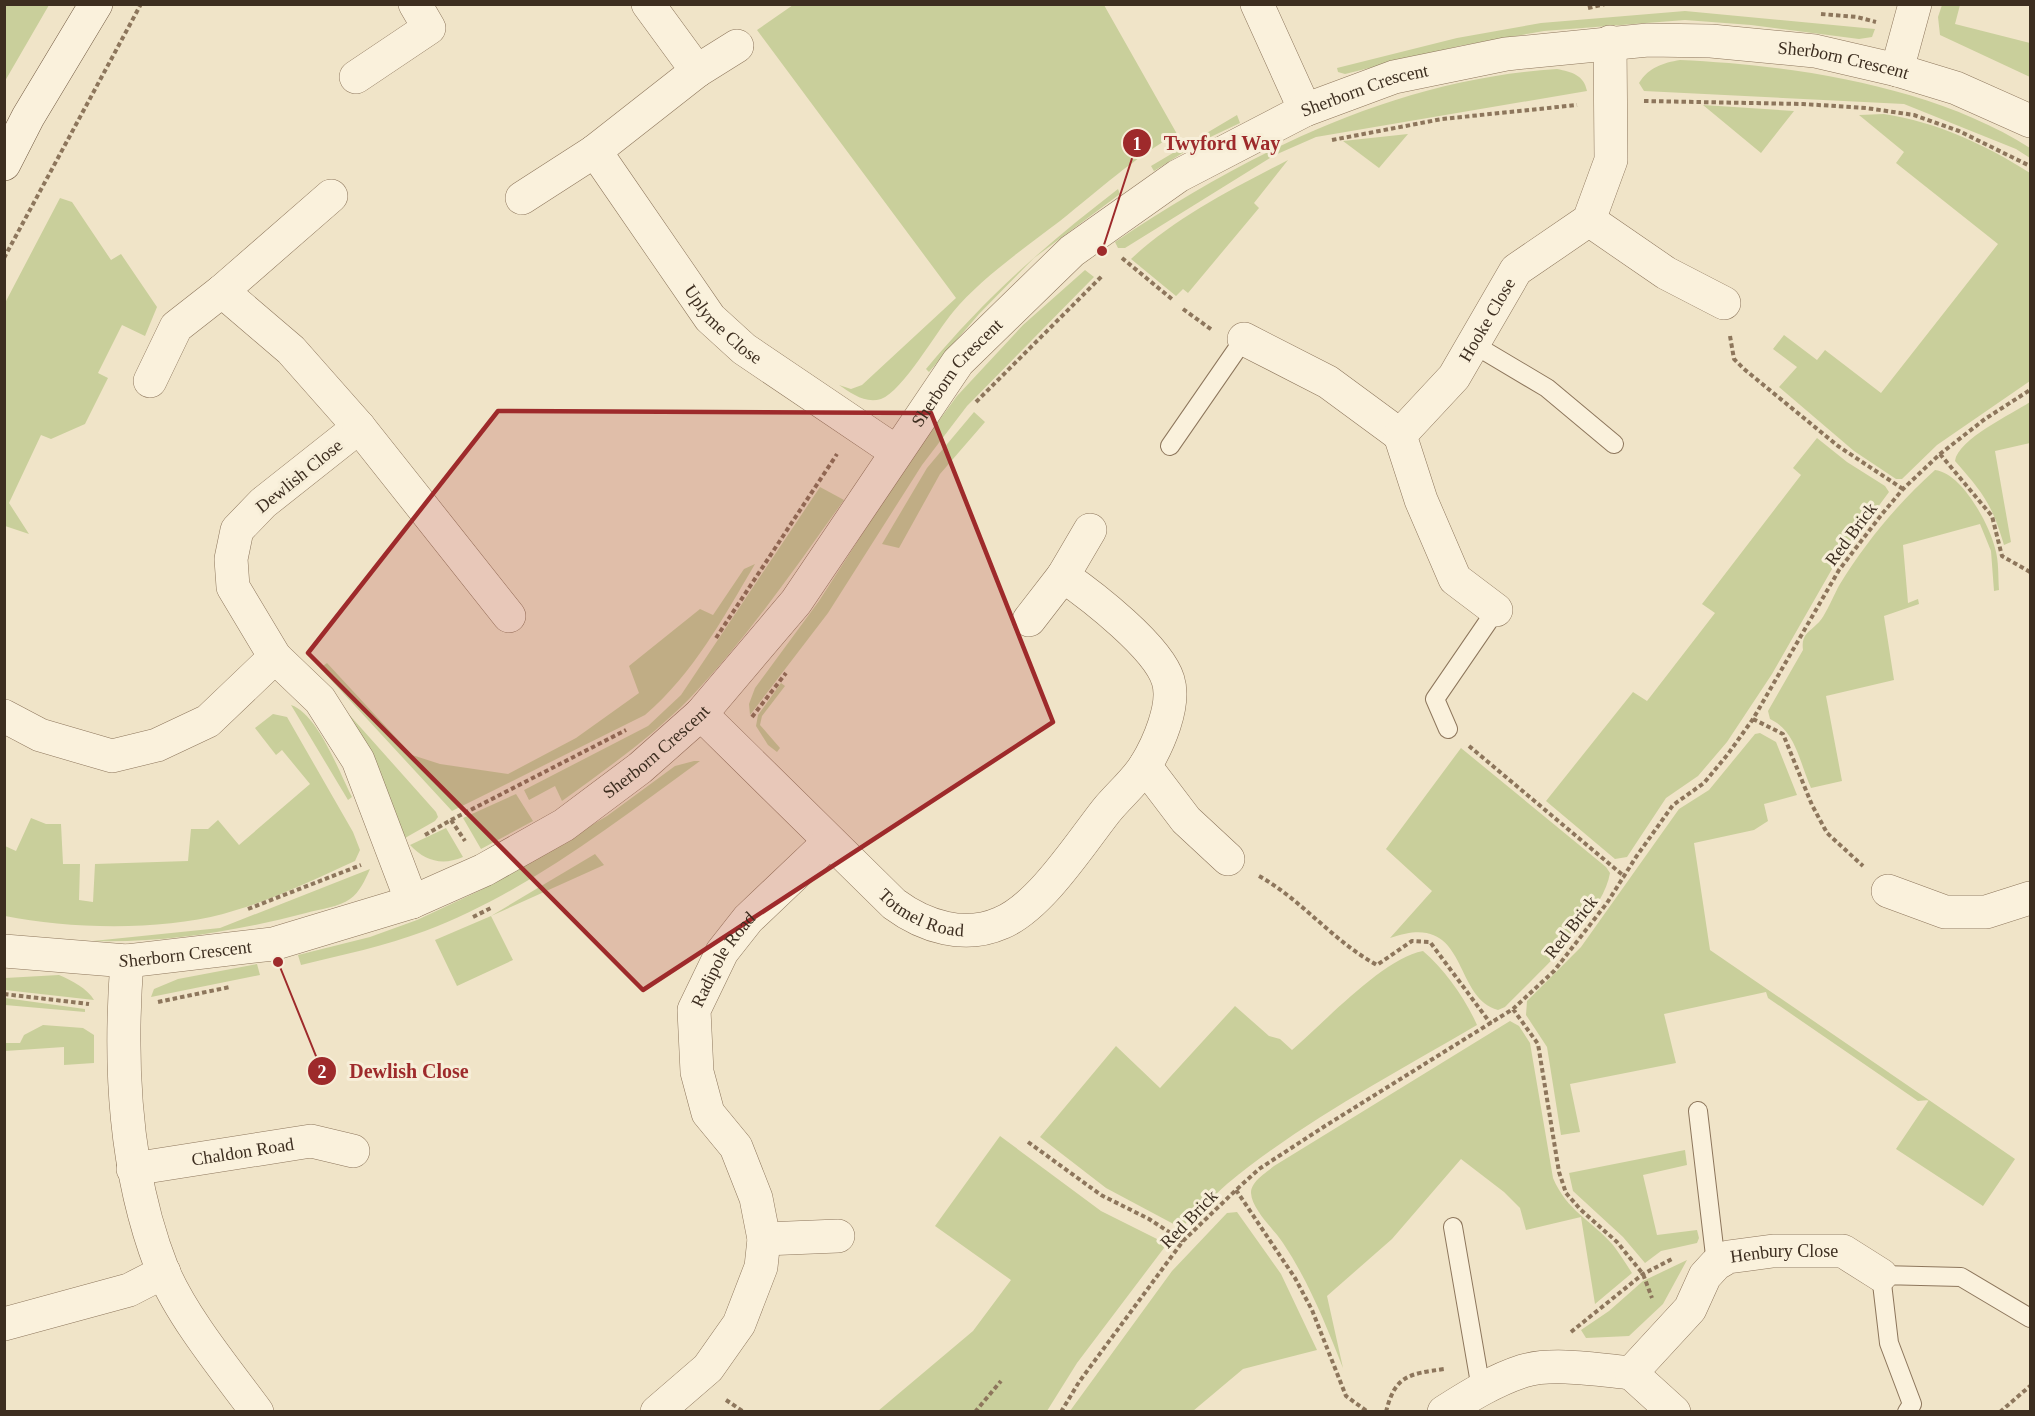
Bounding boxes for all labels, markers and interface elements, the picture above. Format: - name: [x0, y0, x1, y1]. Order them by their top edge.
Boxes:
- street label: Sherborn Crescent: [1777, 37, 1911, 83]
- street label: Sherborn Crescent: [1298, 60, 1430, 121]
- callout: Twyford Way: [1122, 124, 1293, 162]
- text: Twyford Way: [1164, 132, 1280, 155]
- text: 1: [1133, 134, 1142, 154]
- street label: Hooke Close: [1455, 274, 1519, 365]
- street label: Uplyme Close: [680, 281, 766, 368]
- street label: Sherborn Crescent: [907, 315, 1006, 430]
- street label: Dewlish Close: [252, 435, 346, 517]
- street label: Red Brick: [1821, 499, 1881, 569]
- street label: Sherborn Crescent: [599, 701, 714, 802]
- street label: Totmel Road: [875, 885, 965, 940]
- street label: Red Brick: [1540, 892, 1602, 962]
- street label: Radipole Road: [687, 908, 759, 1010]
- street label: Sherborn Crescent: [118, 937, 253, 971]
- callout: Dewlish Close: [307, 1052, 481, 1090]
- text: Dewlish Close: [349, 1060, 469, 1082]
- text: 2: [318, 1062, 327, 1082]
- street label: Chaldon Road: [190, 1134, 295, 1170]
- street label: Red Brick: [1156, 1186, 1222, 1252]
- street label: Henbury Close: [1729, 1241, 1838, 1267]

